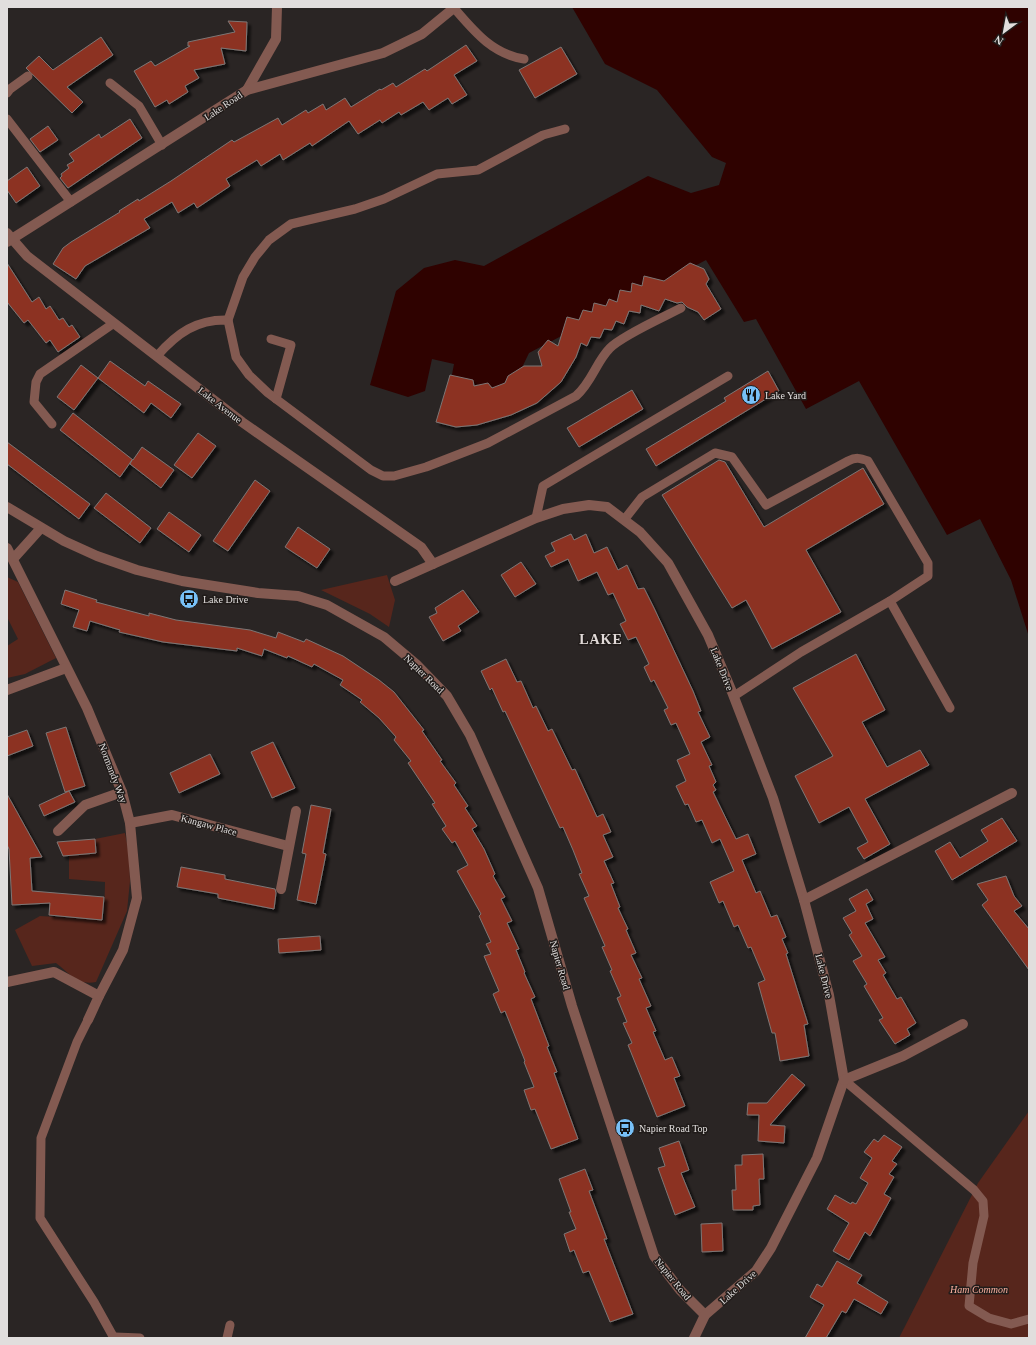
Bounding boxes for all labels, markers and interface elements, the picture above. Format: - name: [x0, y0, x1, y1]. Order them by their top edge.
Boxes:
- north arrow: [984, 12, 1024, 52]
- text: N: [992, 33, 1005, 48]
- street label: Lake Road: [202, 89, 244, 123]
- restaurant icon: Lake Yard: [740, 384, 762, 406]
- street label: Lake Avenue: [196, 385, 244, 426]
- place label: Lake Yard: [765, 390, 806, 401]
- bus stop icon: Lake Drive: [178, 588, 200, 610]
- place label: Lake Drive: [203, 594, 249, 605]
- district label: LAKE: [579, 632, 623, 647]
- street label: Lake Drive: [708, 646, 736, 693]
- street label: Napier Road: [402, 652, 446, 696]
- street label: Normandy Way: [97, 742, 129, 804]
- street label: Kangaw Place: [180, 812, 239, 838]
- street label: Napier Road: [548, 939, 572, 991]
- street label: Lake Drive: [813, 953, 835, 1000]
- bus stop icon: Napier Road Top: [614, 1117, 636, 1139]
- place label: Napier Road Top: [639, 1123, 708, 1134]
- street label: Napier Road: [653, 1256, 693, 1302]
- street label: Lake Drive: [718, 1267, 759, 1306]
- park label: Ham Common: [949, 1284, 1008, 1295]

